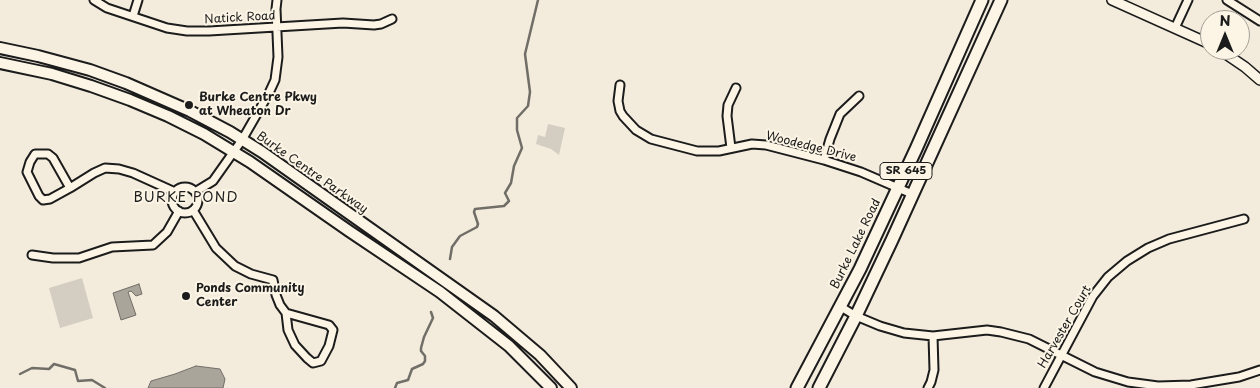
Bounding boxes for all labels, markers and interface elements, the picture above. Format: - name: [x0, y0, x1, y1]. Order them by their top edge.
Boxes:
- street label: Natick Road: [204, 9, 276, 27]
- north arrow: [1200, 10, 1250, 60]
- text: N: [1219, 10, 1231, 31]
- place label: Burke Centre Pkwy at Wheaton Dr: [199, 91, 317, 119]
- marker: Burke Centre Pkwy at Wheaton Dr: [183, 99, 195, 111]
- street label: Burke Centre Parkway: [254, 129, 370, 217]
- street label: Woodedge Drive: [764, 129, 858, 165]
- road number: SR 645: [880, 162, 932, 180]
- district label: BURKE POND: [132, 190, 240, 206]
- street label: Burke Lake Road: [828, 197, 884, 291]
- place label: Ponds Community Center: [196, 282, 304, 310]
- street label: Harvester Court: [1035, 283, 1095, 371]
- marker: Ponds Community Center: [180, 290, 192, 302]

